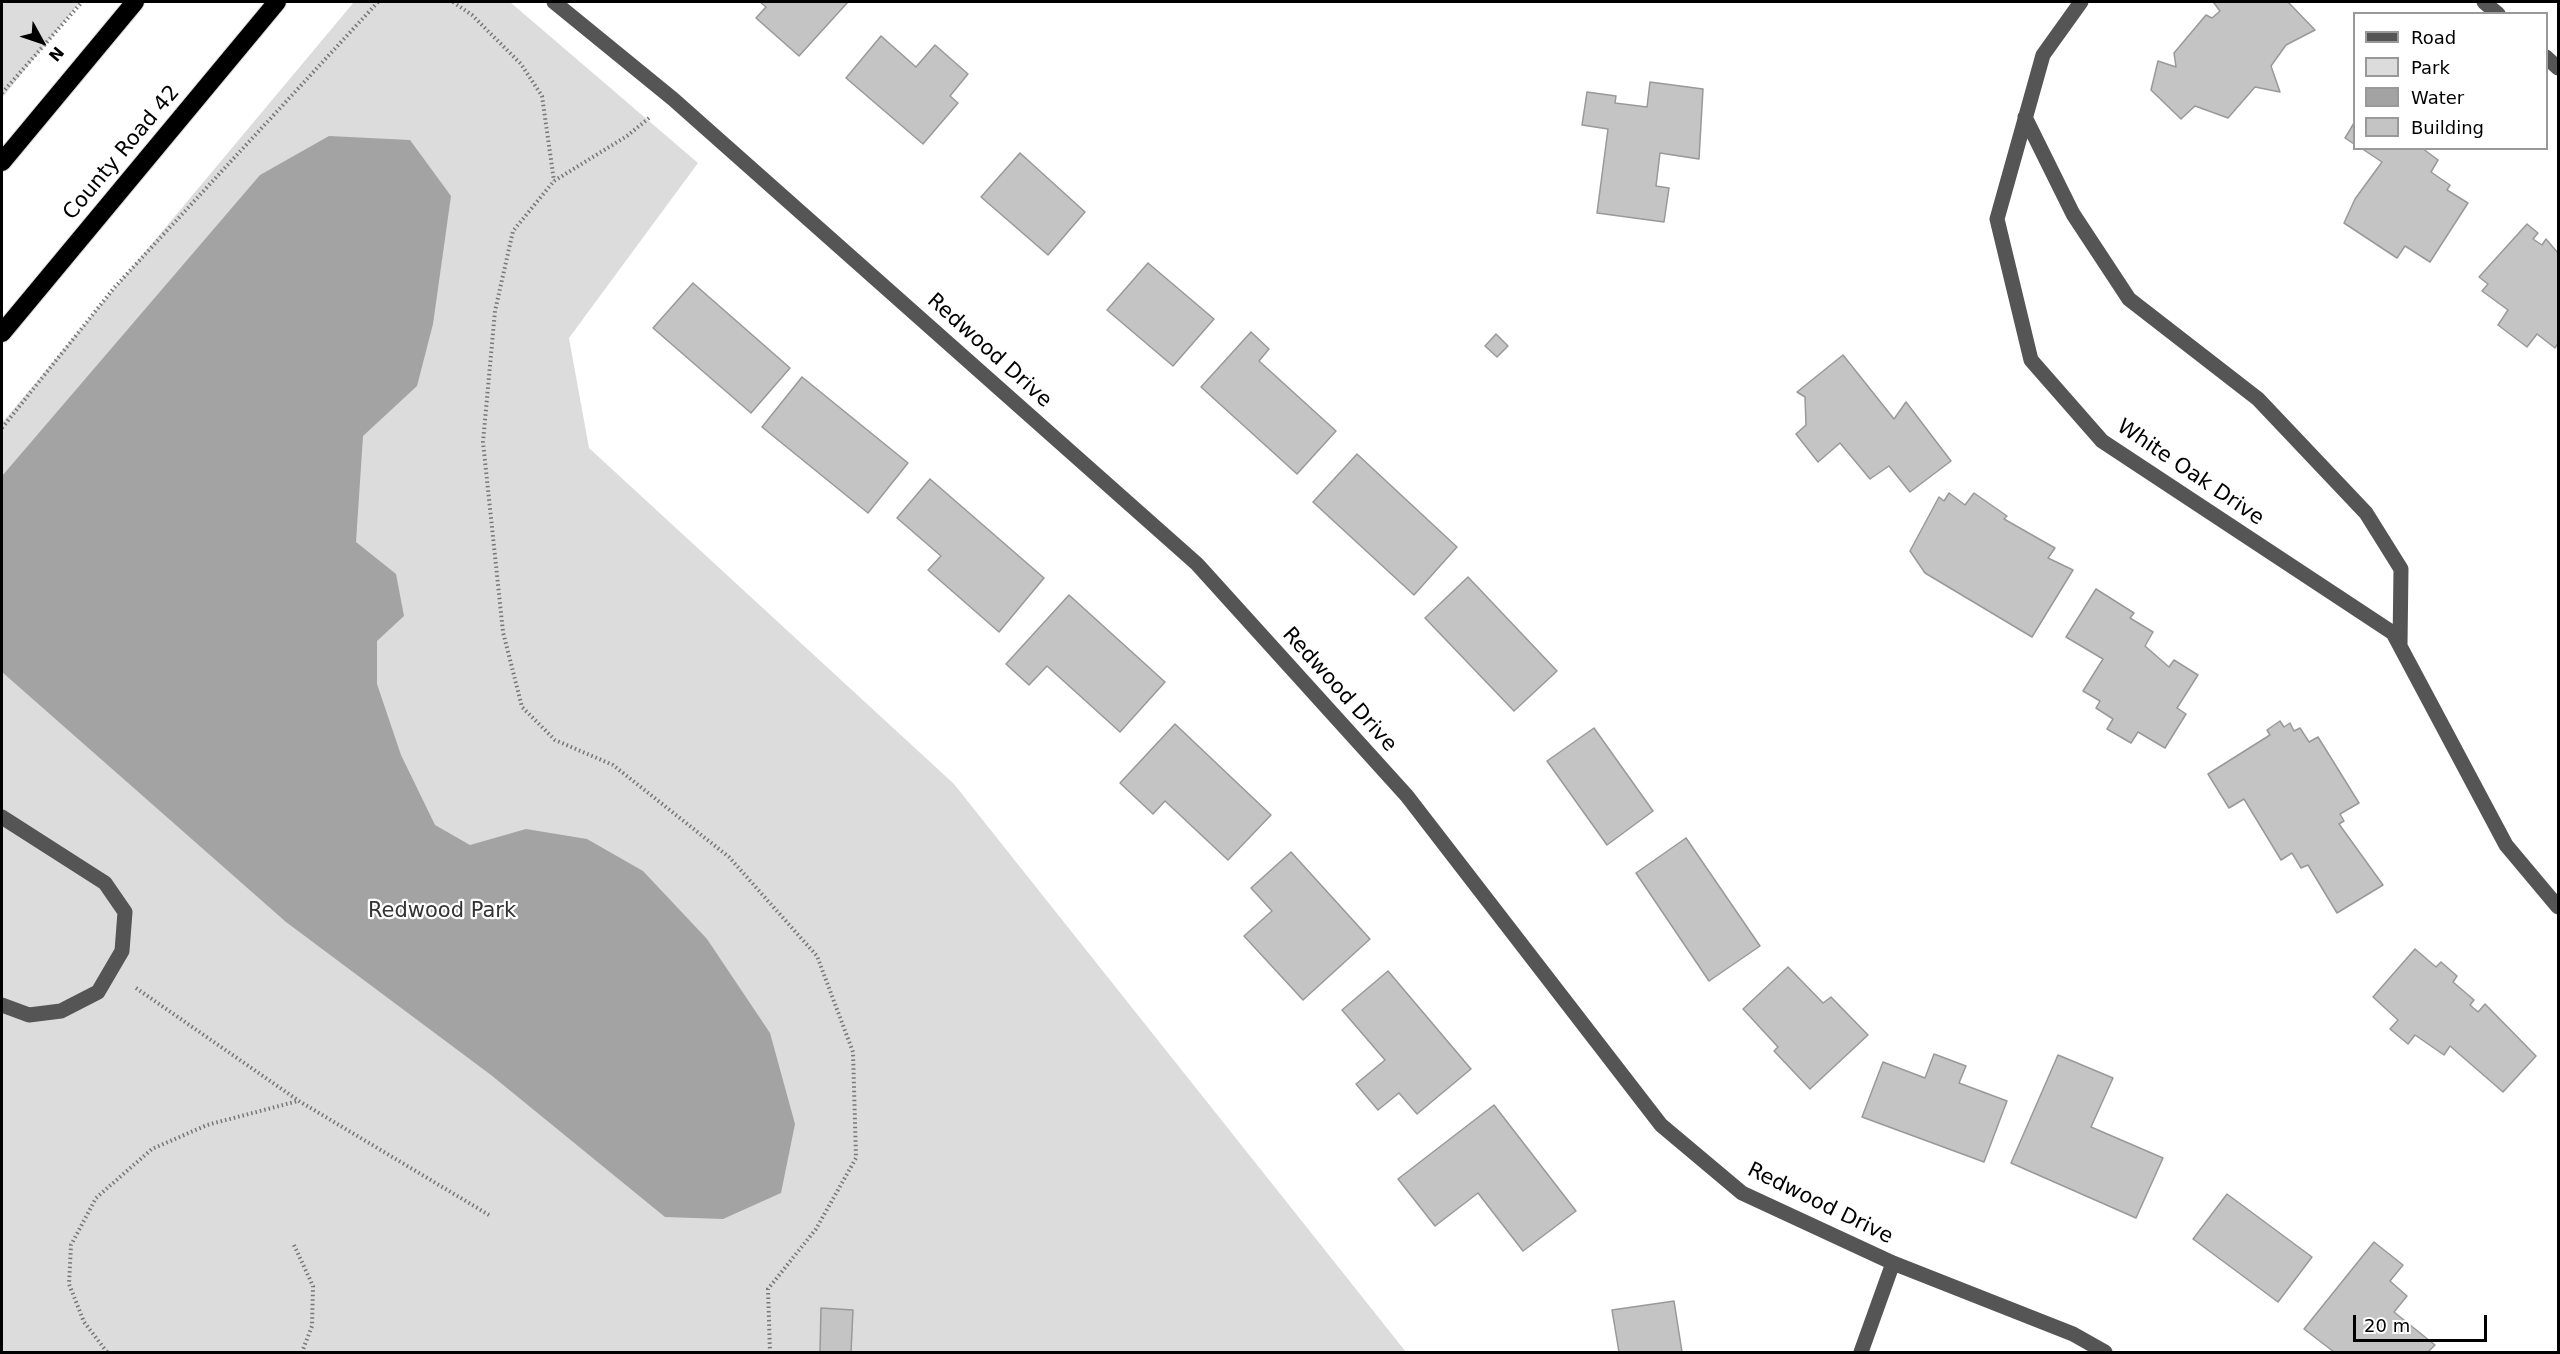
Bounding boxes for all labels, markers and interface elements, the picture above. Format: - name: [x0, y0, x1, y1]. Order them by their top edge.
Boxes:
- north arrow: [12, 12, 72, 72]
- legend: [2353, 12, 2548, 150]
- text: Road: [2411, 27, 2456, 48]
- text: N: [45, 43, 68, 65]
- text: Park: [2411, 57, 2450, 78]
- street label: County Road 42: [58, 81, 186, 225]
- text: Water: [2411, 87, 2464, 108]
- text: Building: [2411, 117, 2484, 138]
- street label: Redwood Drive: [922, 289, 1056, 413]
- street label: White Oak Drive: [2112, 414, 2268, 532]
- street label: Redwood Drive: [1277, 623, 1401, 757]
- park label: Redwood Park: [368, 899, 516, 925]
- street label: Redwood Drive: [1743, 1158, 1897, 1250]
- scale bar: [2356, 1303, 2490, 1341]
- text: 20 m: [2364, 1315, 2410, 1336]

